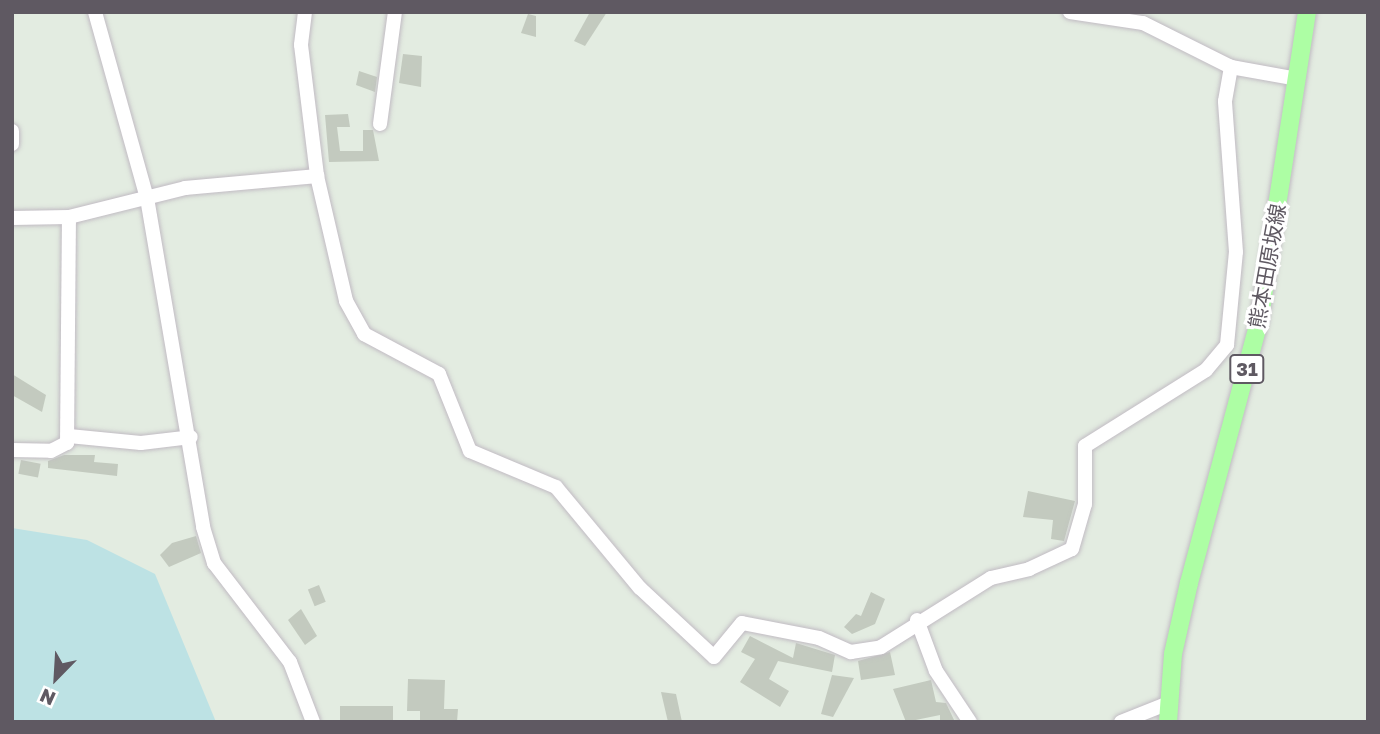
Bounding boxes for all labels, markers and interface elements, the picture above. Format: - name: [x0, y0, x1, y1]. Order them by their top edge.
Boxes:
- street label: 熊本田原坂線: [1244, 202, 1290, 330]
- road number: 31: [1228, 354, 1266, 384]
- north arrow: [21, 643, 91, 713]
- text: N: [36, 684, 59, 711]

